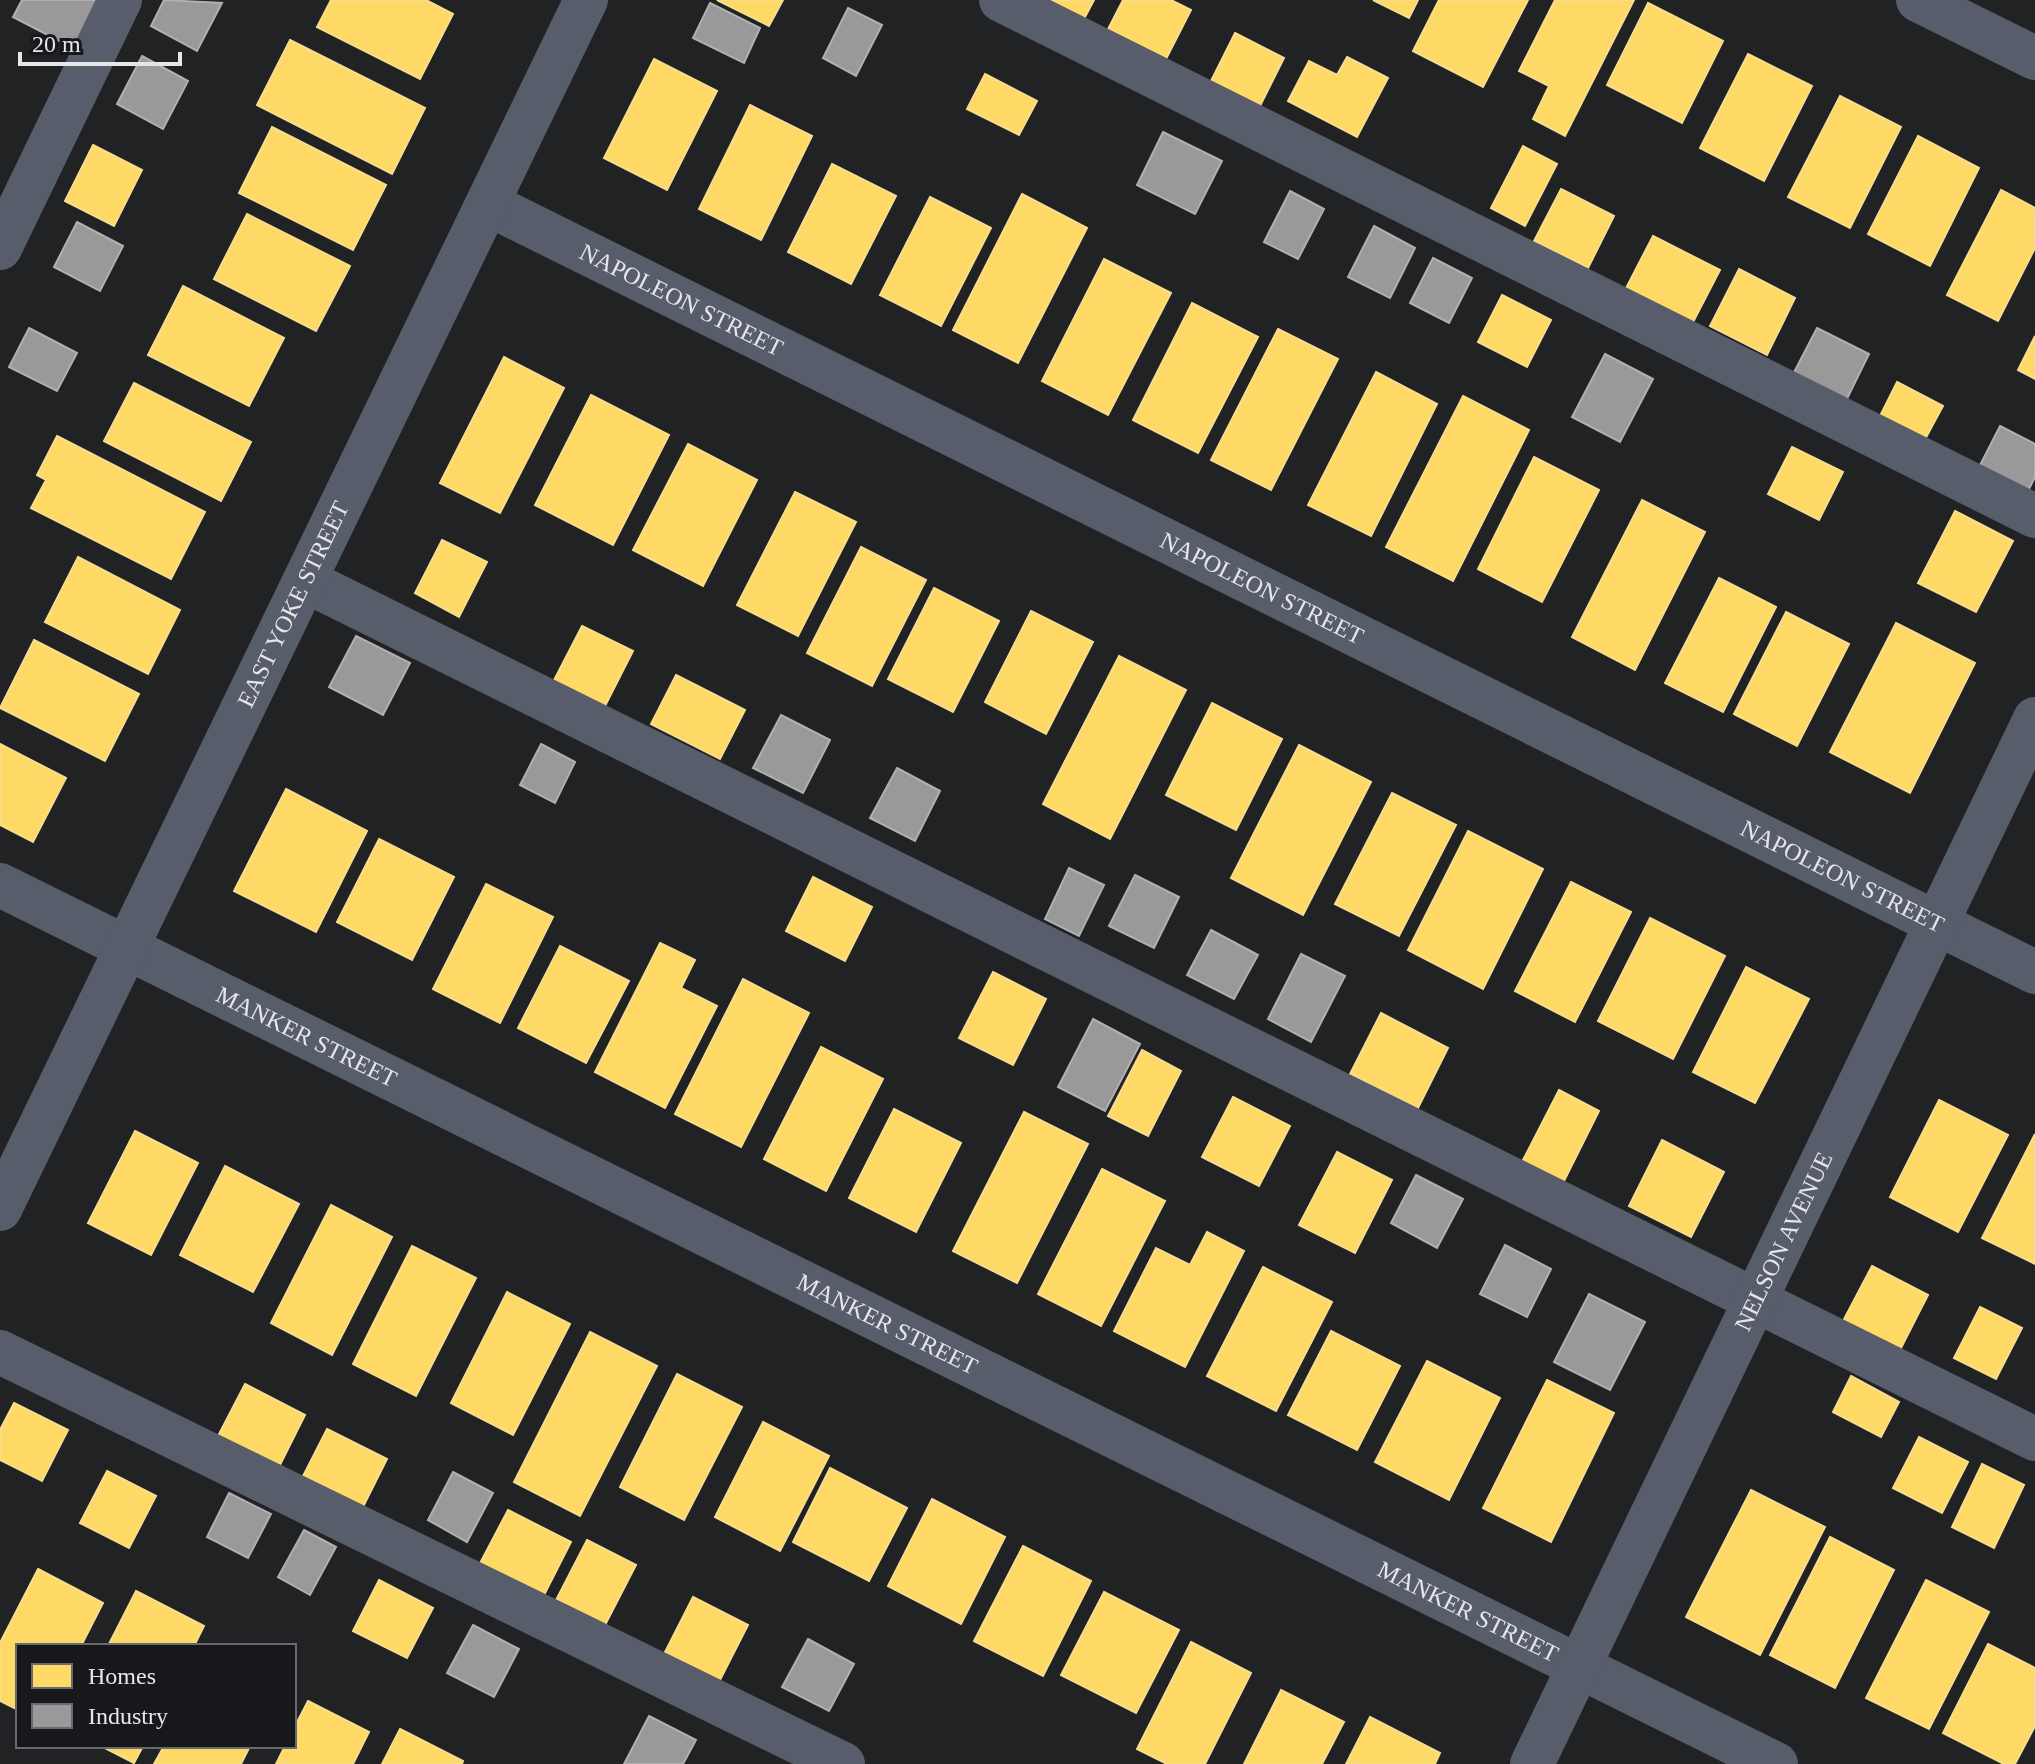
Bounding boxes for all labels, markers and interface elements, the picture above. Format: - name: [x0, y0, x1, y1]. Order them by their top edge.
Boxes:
- scale bar: [20, 16, 180, 66]
- text: 20 m: [32, 31, 81, 57]
- street label: NAPOLEON STREET: [576, 239, 788, 362]
- street label: EAST YOKE STREET: [232, 497, 354, 711]
- street label: NAPOLEON STREET: [1156, 527, 1368, 650]
- street label: NAPOLEON STREET: [1736, 815, 1948, 938]
- street label: MANKER STREET: [212, 981, 401, 1092]
- street label: NELSON AVENUE: [1730, 1148, 1838, 1335]
- street label: MANKER STREET: [793, 1269, 982, 1380]
- street label: MANKER STREET: [1373, 1556, 1563, 1667]
- legend: [16, 1644, 296, 1748]
- text: Homes: [88, 1663, 156, 1689]
- text: Industry: [88, 1703, 168, 1729]

